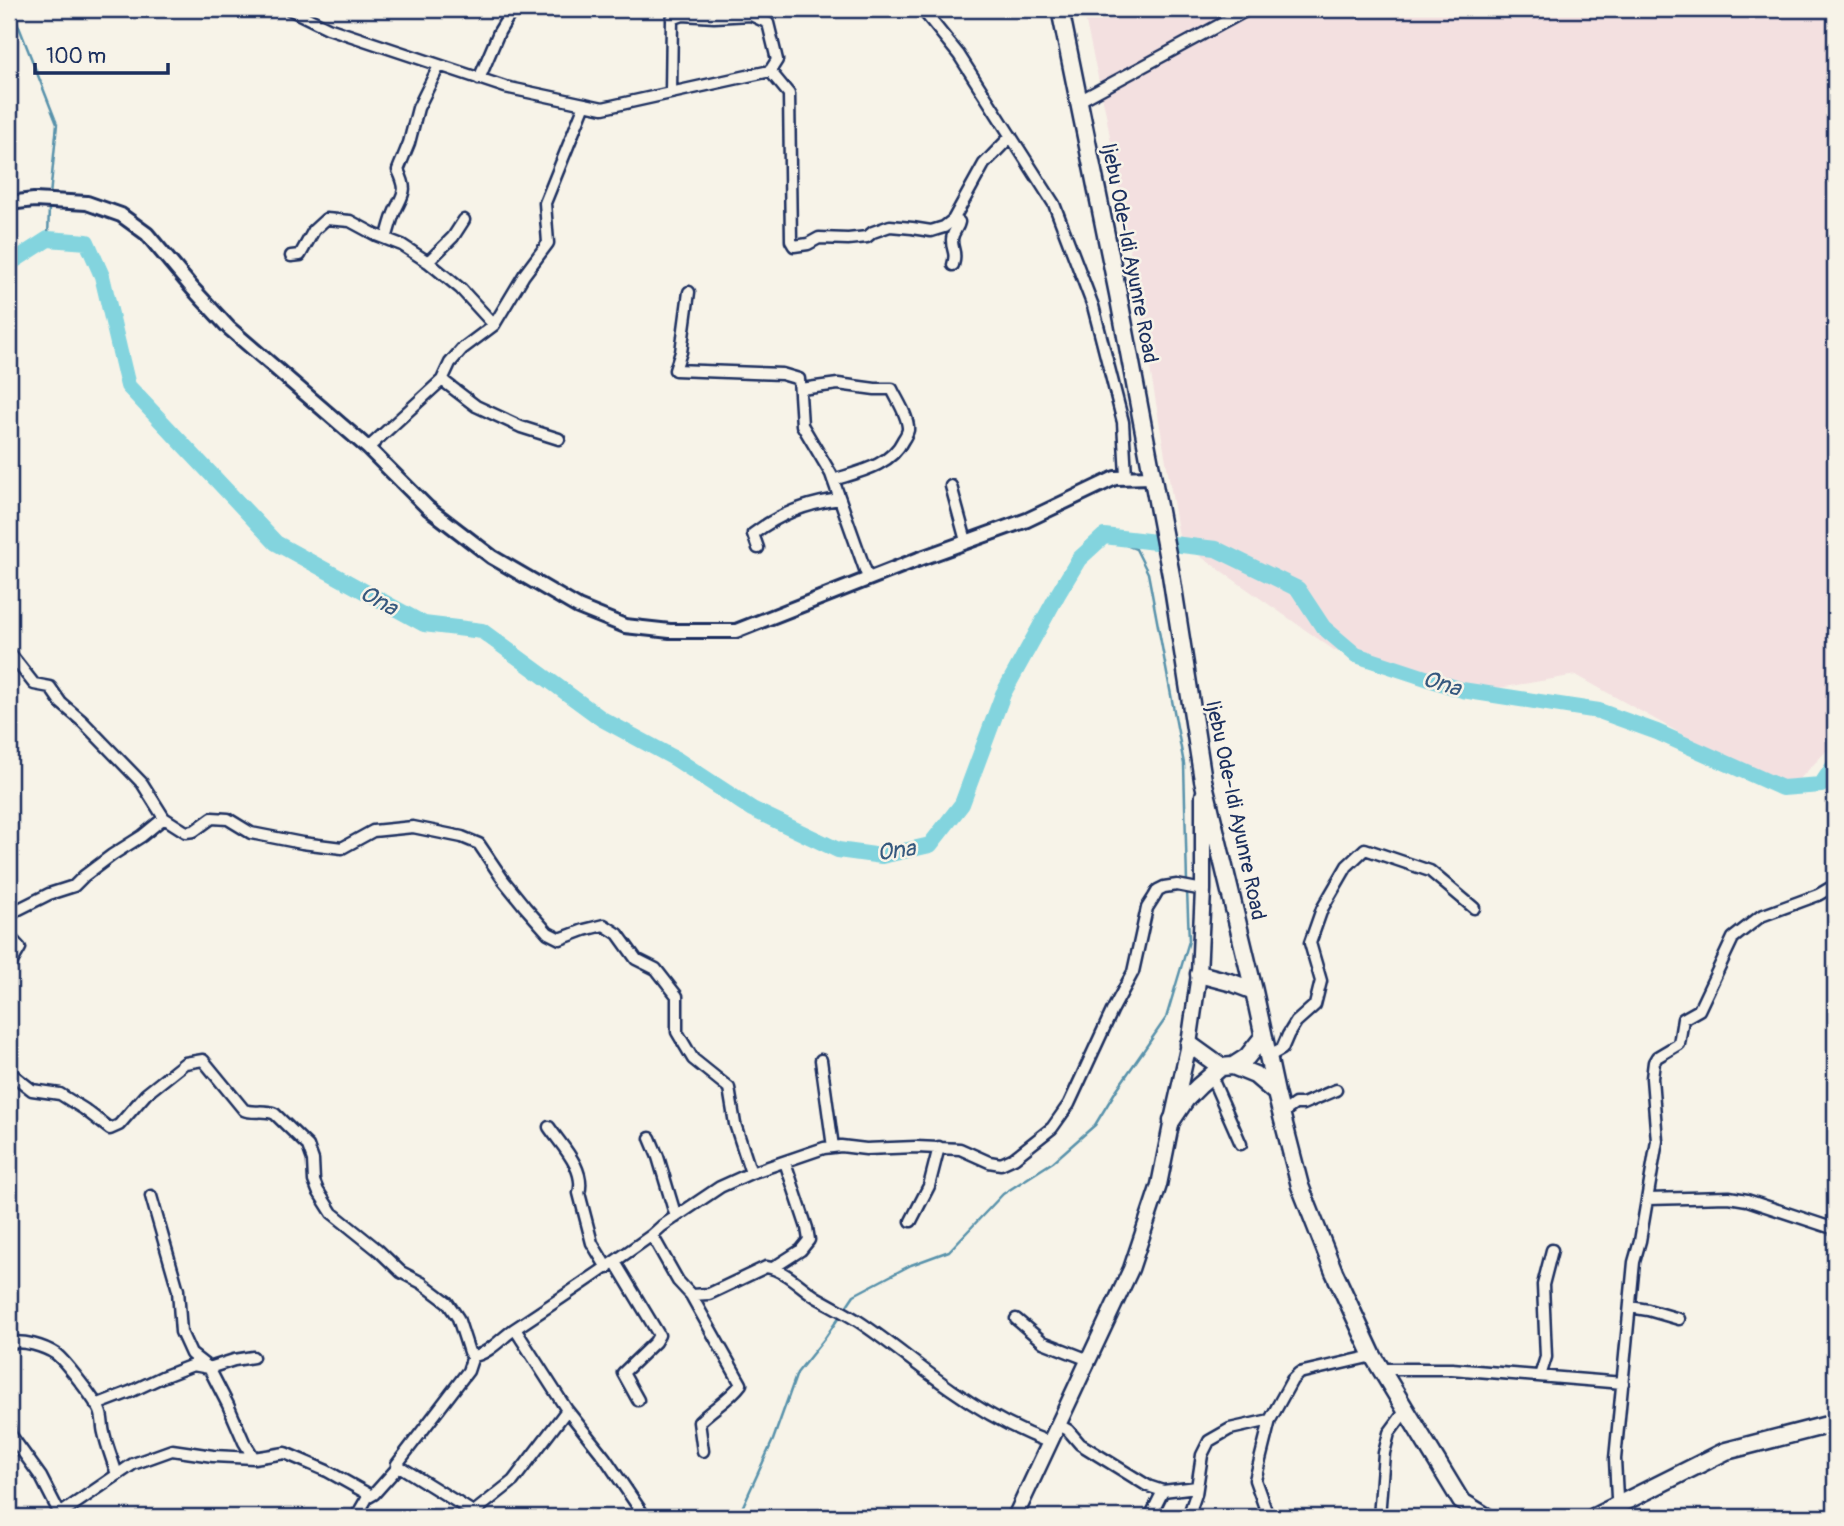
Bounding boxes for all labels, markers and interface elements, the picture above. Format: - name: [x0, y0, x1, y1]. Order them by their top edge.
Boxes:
- scale bar: [35, 32, 168, 76]
- text: 100 m: [46, 43, 106, 70]
- street label: Ijebu Ode-Idi Ayunre Road: [1095, 141, 1164, 366]
- water label: Ona: [355, 578, 404, 623]
- water label: Ona: [1419, 664, 1466, 703]
- street label: Ijebu Ode-Idi Ayunre Road: [1199, 698, 1272, 922]
- water label: Ona: [875, 833, 918, 868]

